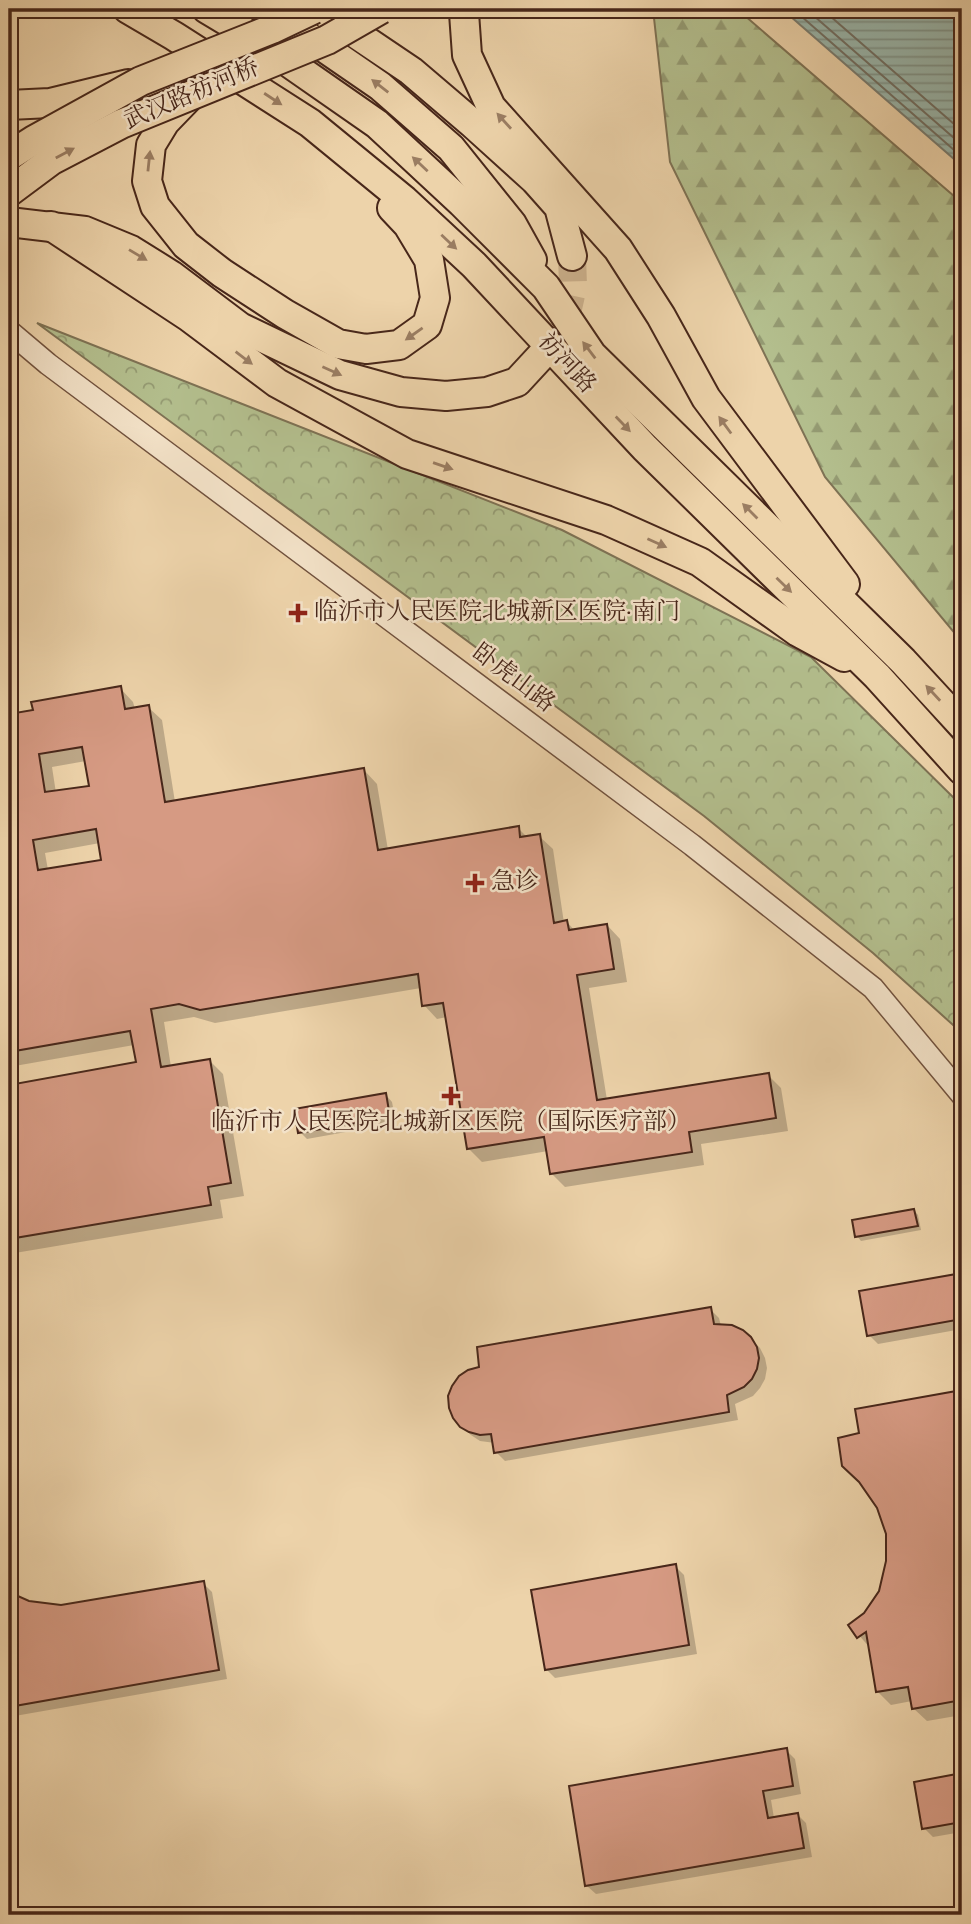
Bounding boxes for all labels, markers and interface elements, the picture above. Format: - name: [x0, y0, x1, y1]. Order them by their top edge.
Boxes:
- street label: 武汉路祊河桥: [119, 51, 265, 139]
- one-way arrow: [371, 79, 389, 94]
- one-way arrow: [263, 93, 282, 106]
- one-way arrow: [497, 113, 513, 130]
- one-way arrow: [55, 148, 75, 159]
- one-way arrow: [144, 150, 155, 172]
- one-way arrow: [412, 157, 429, 173]
- one-way arrow: [440, 233, 457, 249]
- one-way arrow: [129, 248, 148, 261]
- street label: 祊河路: [529, 326, 603, 402]
- one-way arrow: [405, 327, 423, 341]
- one-way arrow: [583, 341, 597, 359]
- one-way arrow: [235, 351, 253, 365]
- one-way arrow: [322, 366, 343, 377]
- one-way arrow: [614, 416, 631, 433]
- one-way arrow: [718, 416, 733, 434]
- one-way arrow: [433, 461, 454, 472]
- one-way arrow: [742, 503, 759, 519]
- one-way arrow: [647, 537, 667, 549]
- one-way arrow: [775, 577, 792, 593]
- place label: 临沂市人民医院北城新区医院·南门: [314, 596, 680, 630]
- marker: 临沂市人民医院北城新区医院·南门: [288, 603, 308, 623]
- street label: 卧虎山路: [464, 637, 562, 721]
- one-way arrow: [925, 684, 941, 702]
- place label: 急诊: [491, 866, 539, 900]
- marker: 急诊: [465, 873, 485, 893]
- marker: 临沂市人民医院北城新区医院（国际医疗部）: [441, 1086, 461, 1106]
- place label: 临沂市人民医院北城新区医院（国际医疗部）: [211, 1106, 691, 1140]

